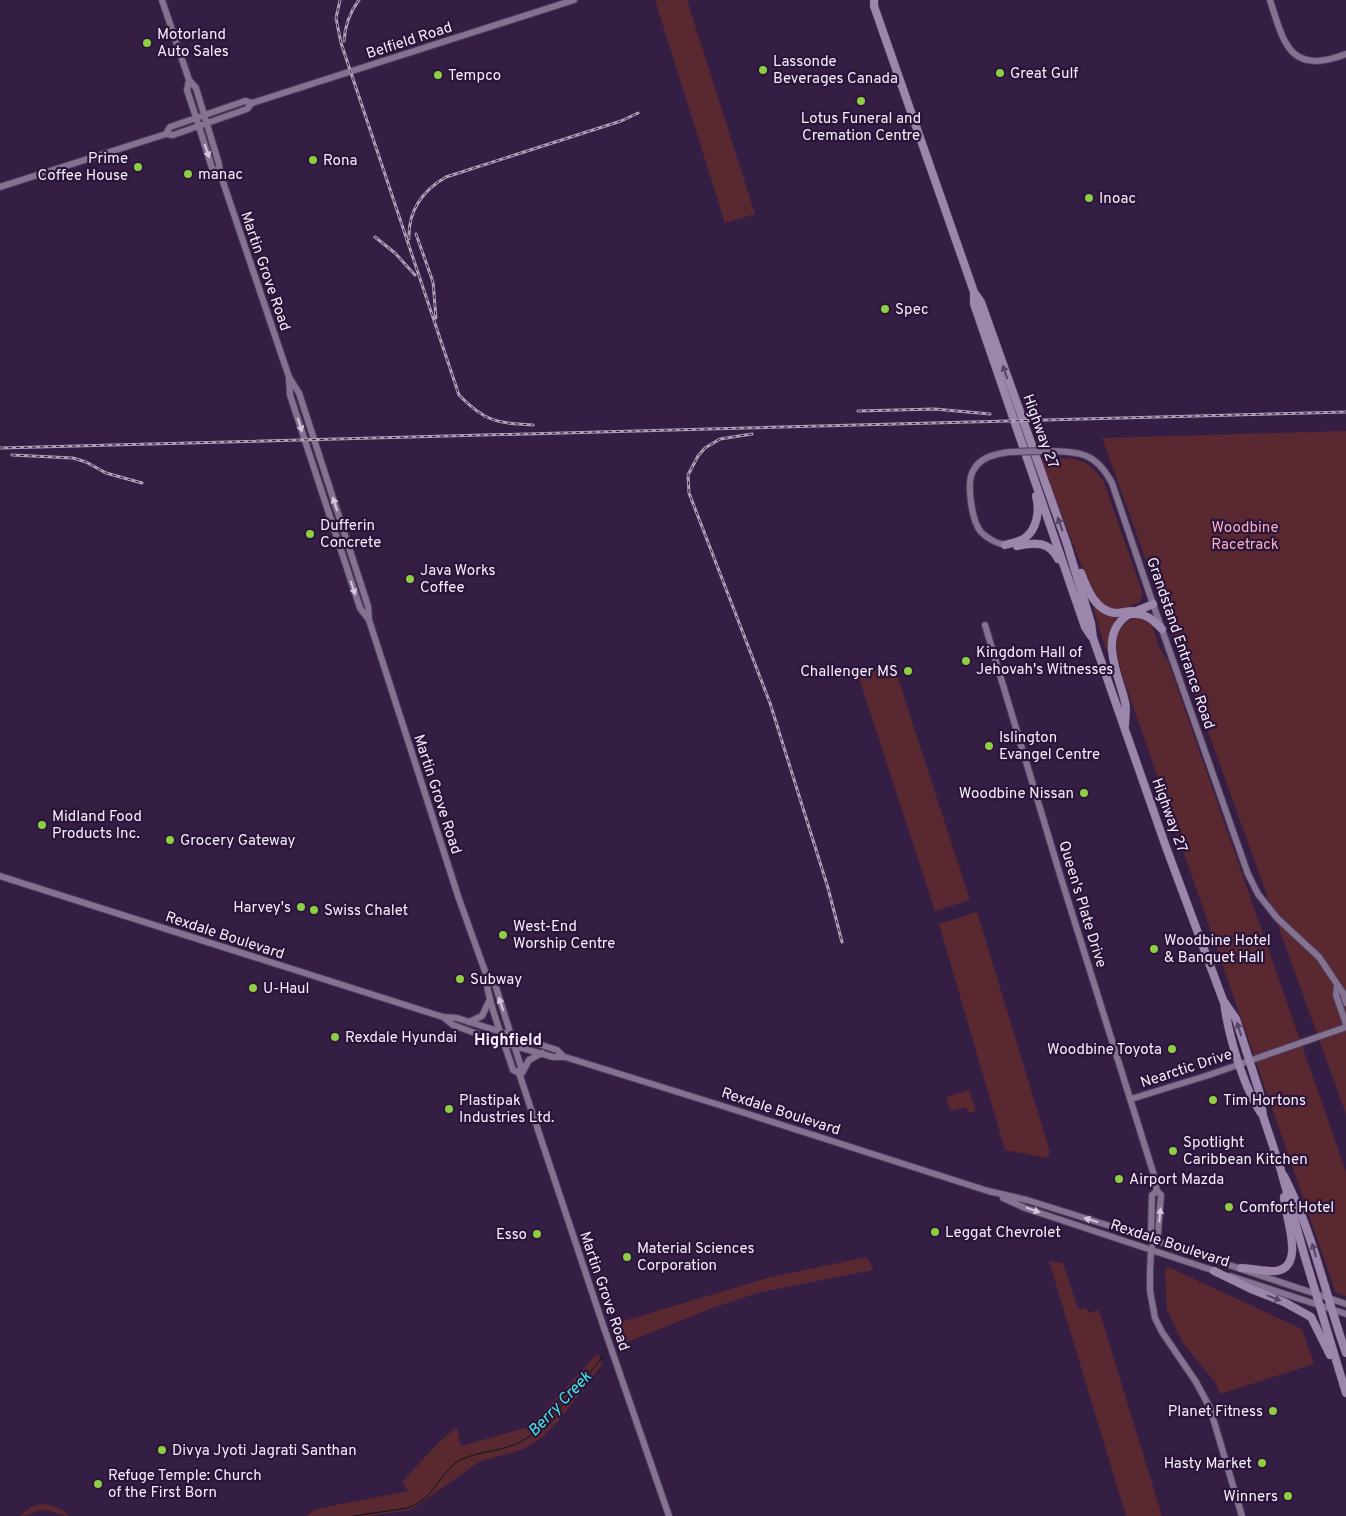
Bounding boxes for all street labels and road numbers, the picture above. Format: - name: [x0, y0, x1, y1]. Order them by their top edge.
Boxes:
- street label: Belfield Road: [364, 19, 455, 64]
- street label: Martin Grove Road: [235, 209, 294, 334]
- street label: Highway 27: [1017, 392, 1062, 471]
- street label: Grandstand Entrance Road: [1141, 555, 1218, 732]
- street label: Martin Grove Road: [408, 732, 465, 857]
- street label: Highway 27: [1146, 776, 1191, 855]
- street label: Queen's Plate Drive: [1053, 839, 1110, 970]
- street label: Rexdale Boulevard: [163, 908, 287, 965]
- street label: Nearctic Drive: [1138, 1046, 1235, 1093]
- street label: Rexdale Boulevard: [719, 1084, 843, 1141]
- street label: Rexdale Boulevard: [1108, 1216, 1232, 1273]
- street label: Martin Grove Road: [574, 1229, 633, 1354]

